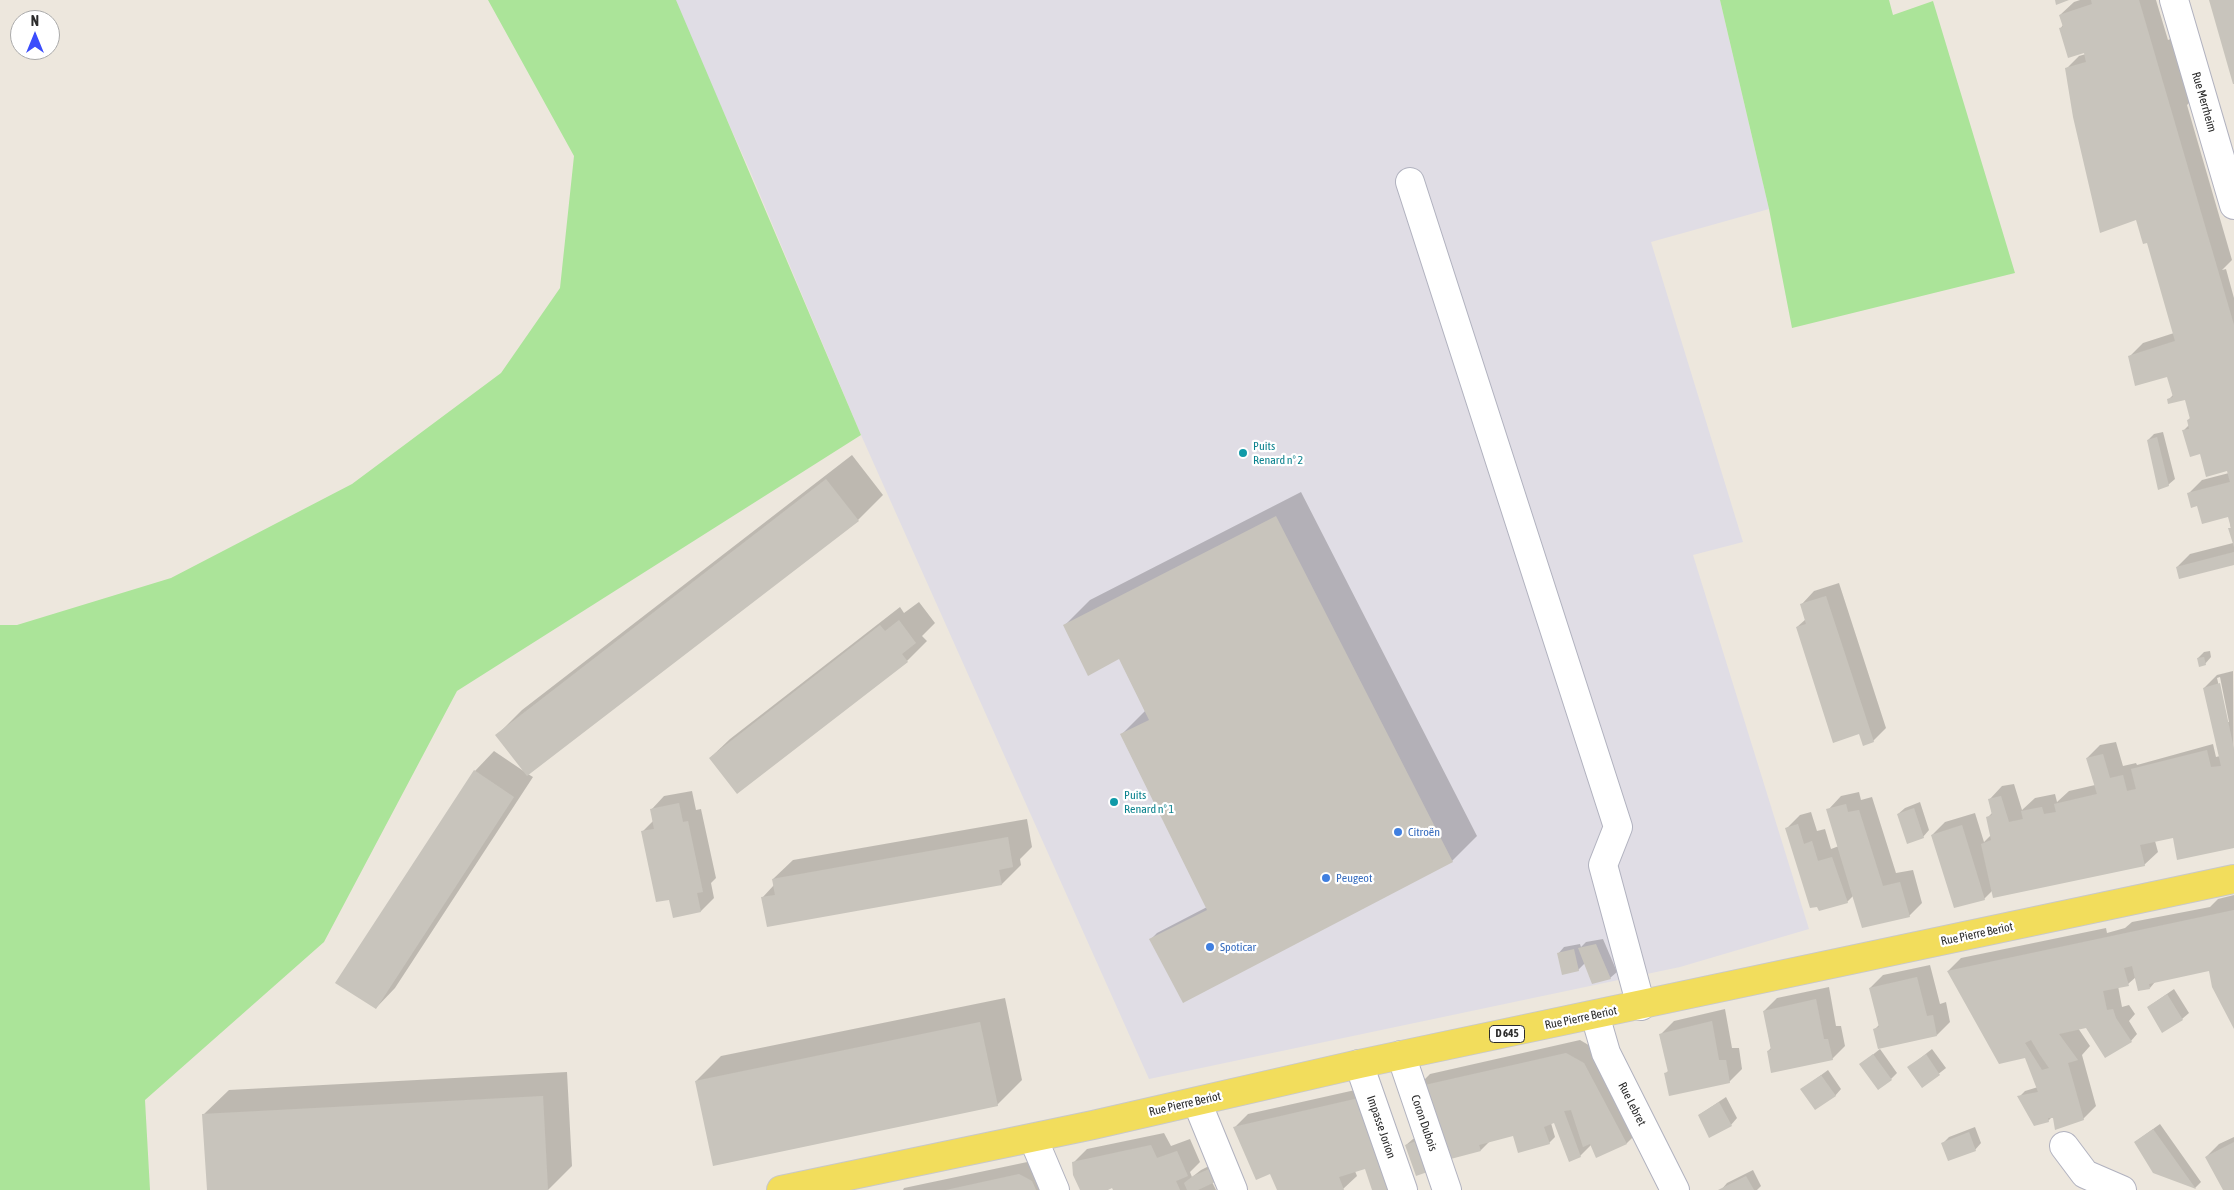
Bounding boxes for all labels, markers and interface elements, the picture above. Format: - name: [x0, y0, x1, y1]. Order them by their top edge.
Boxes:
- north arrow: [10, 10, 60, 60]
- text: N: [31, 13, 39, 29]
- street label: Rue Merrheim: [2189, 70, 2219, 134]
- place label: Puits Renard n° 2: [1253, 439, 1303, 467]
- marker: Puits Renard n° 2: [1237, 447, 1249, 459]
- place label: Puits Renard n° 1: [1124, 788, 1174, 816]
- marker: Puits Renard n° 1: [1108, 796, 1120, 808]
- place label: Citroën: [1408, 825, 1440, 839]
- marker: Citroën: [1392, 826, 1404, 838]
- place label: Peugeot: [1336, 871, 1372, 885]
- marker: Peugeot: [1320, 872, 1332, 884]
- street label: Rue Pierre Beriot: [1940, 919, 2014, 949]
- place label: Spoticar: [1220, 940, 1256, 954]
- marker: Spoticar: [1204, 941, 1216, 953]
- street label: Rue Pierre Beriot: [1544, 1003, 1618, 1033]
- road number: D 645: [1490, 1026, 1524, 1042]
- street label: Rue Lebret: [1615, 1080, 1649, 1128]
- street label: Rue Pierre Beriot: [1148, 1089, 1222, 1119]
- street label: Coron Dubois: [1408, 1093, 1440, 1153]
- street label: Impasse Jorion: [1363, 1094, 1399, 1160]

